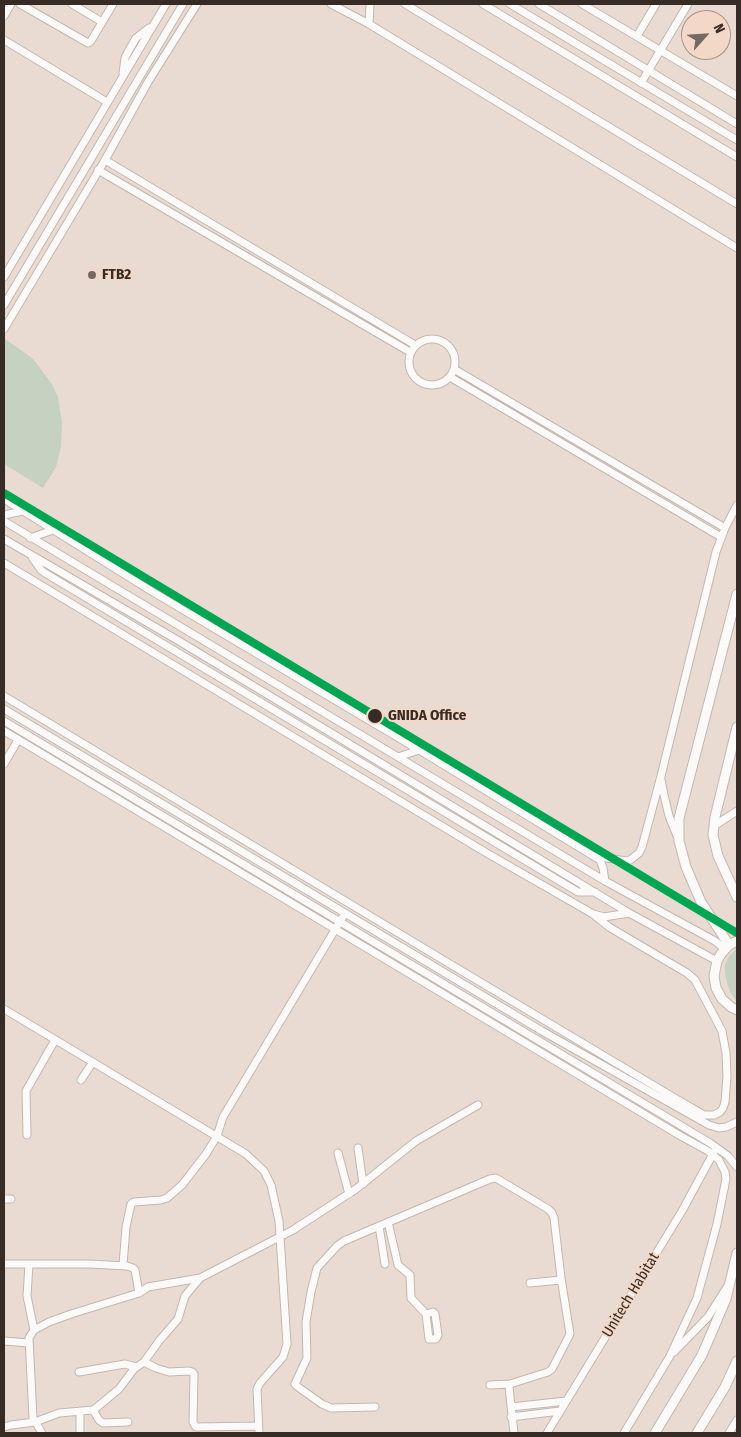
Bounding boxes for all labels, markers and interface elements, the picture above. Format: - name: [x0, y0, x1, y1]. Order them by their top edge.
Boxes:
- north arrow: [681, 10, 731, 60]
- text: N: [710, 21, 729, 36]
- place label: FTB2: [102, 266, 131, 284]
- marker: FTB2: [86, 269, 98, 281]
- marker: GNIDA Office: [366, 707, 384, 725]
- place label: GNIDA Office: [388, 707, 466, 725]
- street label: Unitech Habitat: [599, 1249, 663, 1341]

